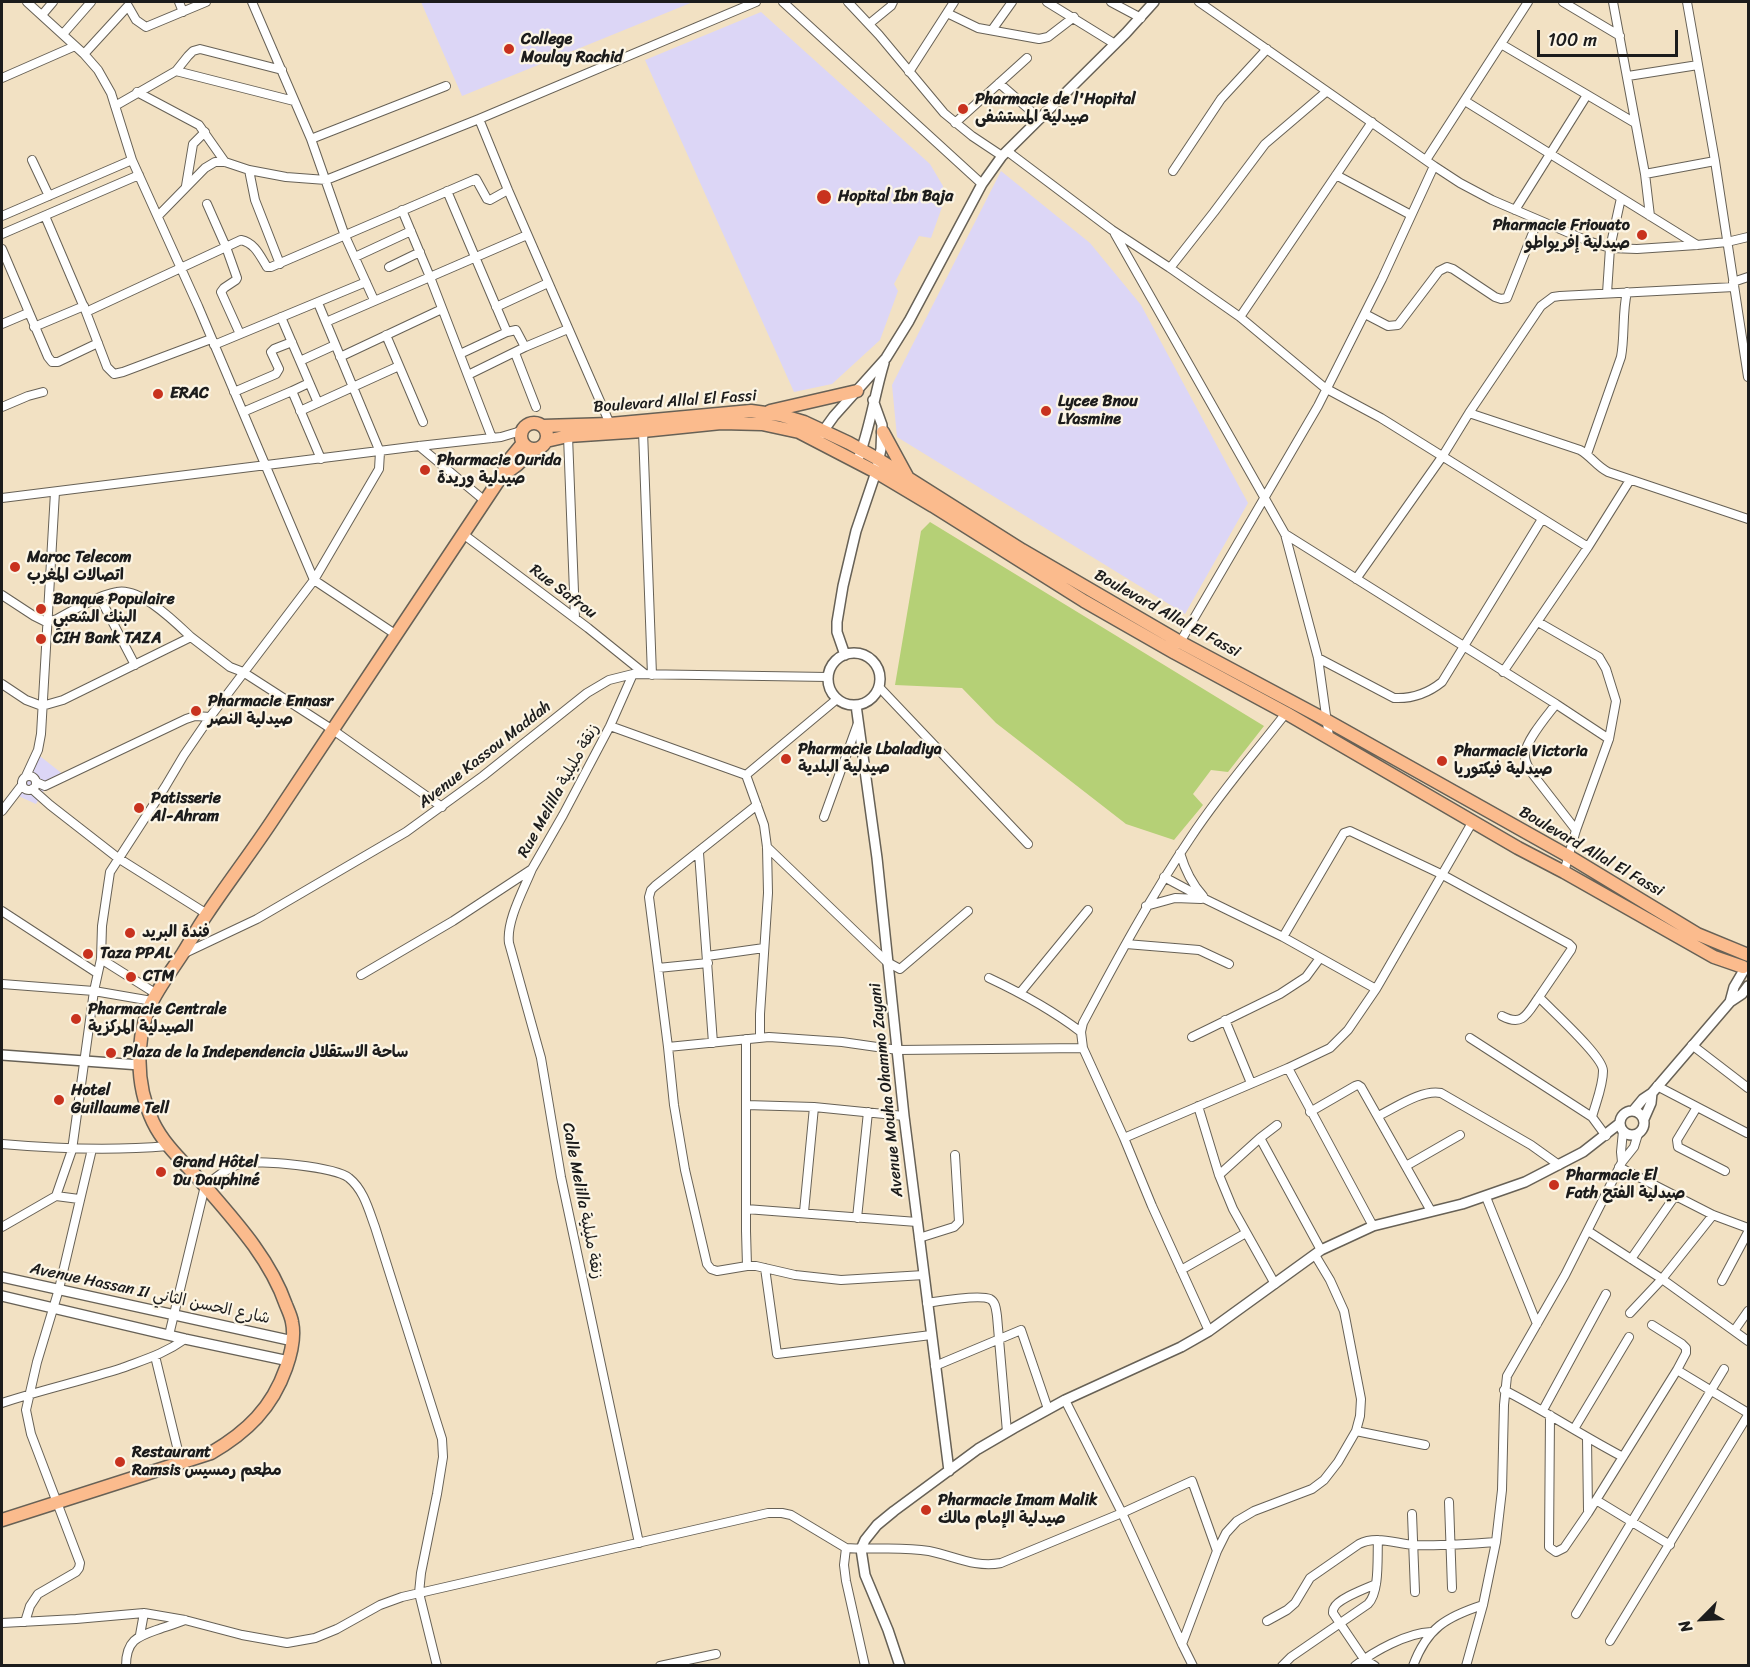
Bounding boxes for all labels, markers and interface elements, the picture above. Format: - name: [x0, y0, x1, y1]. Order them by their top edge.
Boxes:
- scale bar: [1540, 18, 1681, 56]
- text: 100 m: [1548, 24, 1597, 56]
- place label: College Moulay Rachid: [521, 30, 623, 68]
- marker: College Moulay Rachid: [502, 42, 516, 56]
- place label: Pharmacie de l'Hopital صيدلية المستشفى: [975, 90, 1136, 128]
- marker: Pharmacie de l'Hopital صيدلية المستشفى: [956, 102, 970, 116]
- place label: Hopital Ibn Baja: [838, 187, 953, 207]
- marker: Hopital Ibn Baja: [815, 188, 833, 206]
- place label: Pharmacie Friouato صيدلية إفريواطو: [1493, 216, 1630, 254]
- marker: Pharmacie Friouato صيدلية إفريواطو: [1635, 228, 1649, 242]
- place label: ERAC: [170, 384, 209, 404]
- marker: ERAC: [151, 387, 165, 401]
- street label: Boulevard Allal El Fassi: [593, 387, 757, 417]
- place label: Lycee Bnou LYasmine: [1058, 392, 1138, 430]
- marker: Lycee Bnou LYasmine: [1039, 404, 1053, 418]
- place label: Pharmacie Ourida صيدلية وريدة: [437, 451, 561, 489]
- marker: Pharmacie Ourida صيدلية وريدة: [418, 463, 432, 477]
- place label: Maroc Telecom اتصالات المغرب: [27, 548, 132, 586]
- marker: Maroc Telecom اتصالات المغرب: [8, 560, 22, 574]
- street label: Rue Safrou: [526, 561, 600, 623]
- street label: Boulevard Allal El Fassi: [1091, 566, 1243, 662]
- place label: Banque Populaire البنك الشعبي: [53, 590, 175, 628]
- marker: Banque Populaire البنك الشعبي: [34, 602, 48, 616]
- place label: CIH Bank TAZA: [53, 629, 161, 649]
- marker: CIH Bank TAZA: [34, 632, 48, 646]
- place label: Pharmacie Ennasr صيدلية النصر: [208, 692, 333, 730]
- street label: Avenue Kassou Maddah: [415, 697, 555, 813]
- marker: Pharmacie Ennasr صيدلية النصر: [189, 704, 203, 718]
- street label: Rue Melilla زنقة مليلية: [514, 721, 604, 861]
- place label: Pharmacie Lbaladiya صيدلية البلدية: [798, 740, 942, 778]
- place label: Pharmacie Victoria صيدلية فيكتوريا: [1454, 742, 1588, 780]
- marker: Pharmacie Lbaladiya صيدلية البلدية: [779, 752, 793, 766]
- marker: Pharmacie Victoria صيدلية فيكتوريا: [1435, 754, 1449, 768]
- place label: Patisserie Al-Ahram: [151, 789, 221, 827]
- marker: Patisserie Al-Ahram: [132, 801, 146, 815]
- street label: Boulevard Allal El Fassi: [1515, 803, 1667, 901]
- place label: فندة البريد: [142, 923, 210, 943]
- marker: فندة البريد: [123, 926, 137, 940]
- place label: Taza PPAL: [100, 944, 172, 964]
- marker: Taza PPAL: [81, 947, 95, 961]
- place label: CTM: [143, 967, 174, 987]
- marker: CTM: [124, 970, 138, 984]
- street label: Avenue Mouha Ohammo Zayani: [866, 982, 908, 1198]
- place label: Pharmacie Centrale الصيدلية المركزية: [88, 1000, 226, 1038]
- marker: Pharmacie Centrale الصيدلية المركزية: [69, 1012, 83, 1026]
- place label: Plaza de la Independencia ساحة الاستقلال: [123, 1043, 408, 1063]
- marker: Plaza de la Independencia ساحة الاستقلال: [104, 1046, 118, 1060]
- place label: Hotel Guillaume Tell: [71, 1081, 169, 1119]
- marker: Hotel Guillaume Tell: [52, 1093, 66, 1107]
- street label: Calle Melilla زنقة مليلية: [557, 1121, 607, 1281]
- place label: Grand Hôtel Du Dauphiné: [173, 1153, 260, 1191]
- marker: Grand Hôtel Du Dauphiné: [154, 1165, 168, 1179]
- place label: Pharmacie El Fath صيدلية الفتح: [1566, 1166, 1685, 1204]
- marker: Pharmacie El Fath صيدلية الفتح: [1547, 1178, 1561, 1192]
- street label: Avenue Hassan II شارع الحسن الثاني: [28, 1259, 272, 1329]
- place label: Restaurant Ramsis مطعم رمسيس: [132, 1443, 282, 1481]
- marker: Restaurant Ramsis مطعم رمسيس: [113, 1455, 127, 1469]
- place label: Pharmacie Imam Malik صيدلية الإمام مالك: [938, 1491, 1097, 1529]
- marker: Pharmacie Imam Malik صيدلية الإمام مالك: [919, 1503, 933, 1517]
- north arrow: [1672, 1589, 1732, 1649]
- text: N: [1670, 1616, 1701, 1637]

